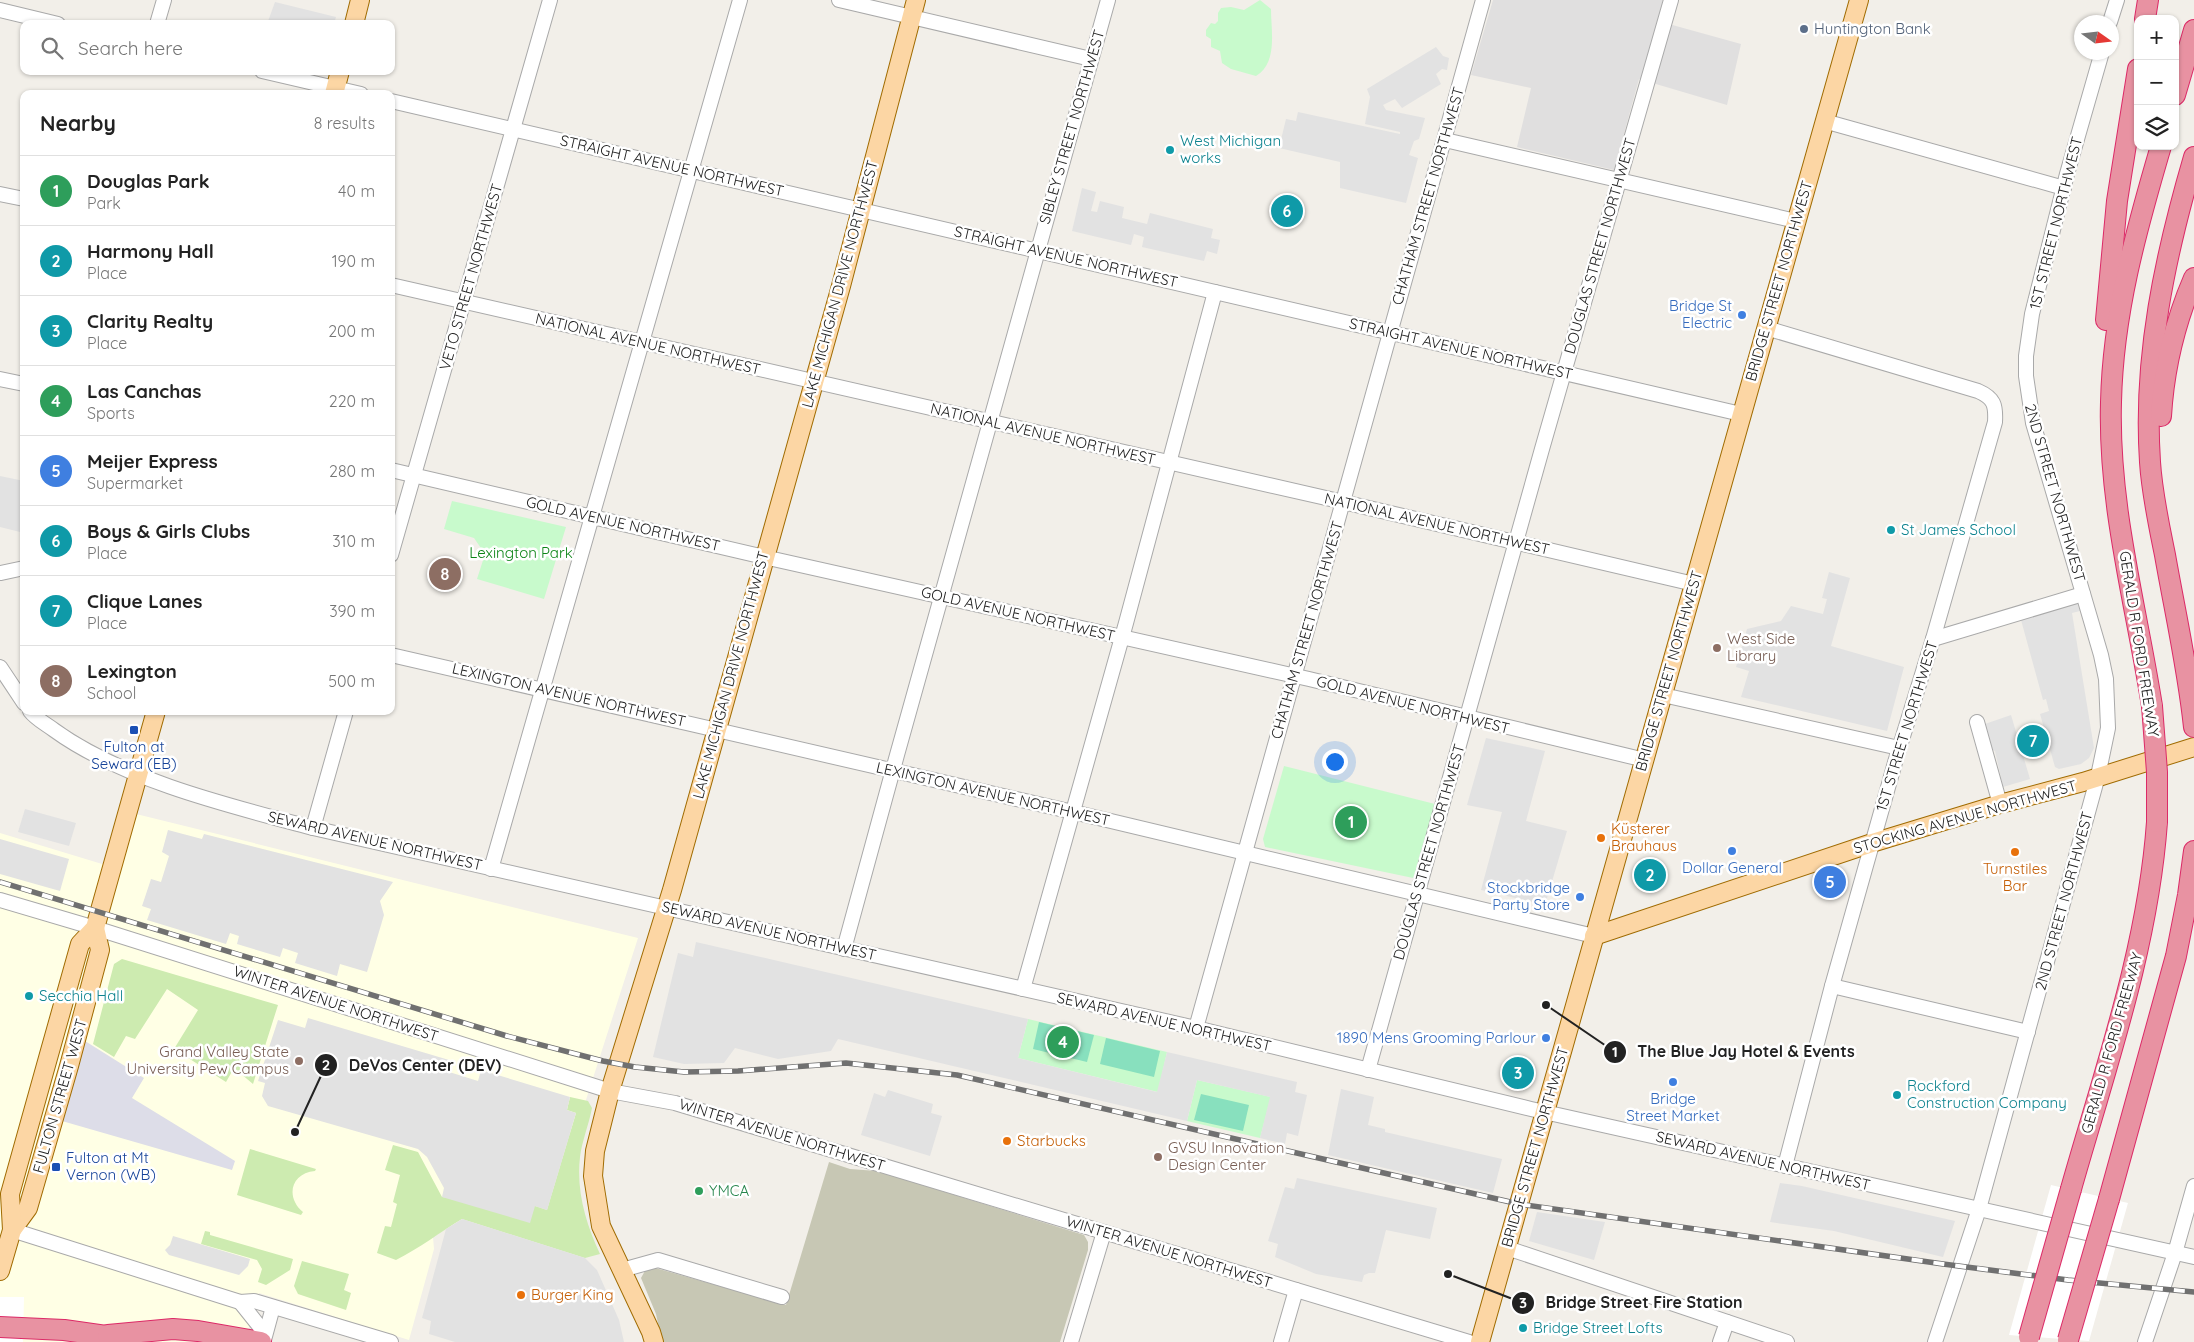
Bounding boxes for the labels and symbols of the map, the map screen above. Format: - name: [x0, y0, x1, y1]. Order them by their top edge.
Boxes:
- north arrow: [2074, 15, 2119, 60]
- place label: Huntington Bank: [1814, 19, 1931, 38]
- marker: Huntington Bank: [1798, 23, 1810, 35]
- street label: SIBLEY STREET NORTHWEST: [1035, 28, 1108, 226]
- street label: CHATHAM STREET NORTHWEST: [1387, 85, 1468, 307]
- street label: STRAIGHT AVENUE NORTHWEST: [558, 130, 786, 201]
- place label: West Michigan works: [1180, 131, 1281, 167]
- street label: 1ST STREET NORTHWEST: [2025, 134, 2086, 311]
- street label: DOUGLAS STREET NORTHWEST: [1560, 136, 1640, 356]
- marker: West Michigan works: [1164, 144, 1176, 156]
- street label: LAKE MICHIGAN DRIVE NORTHWEST: [797, 158, 882, 410]
- street label: BRIDGE STREET NORTHWEST: [1741, 178, 1816, 383]
- street label: VETO STREET NORTHWEST: [435, 181, 506, 372]
- pin: 6: [1271, 192, 1303, 230]
- street label: STRAIGHT AVENUE NORTHWEST: [952, 221, 1180, 292]
- place label: Bridge St Electric: [1669, 296, 1732, 332]
- street label: NATIONAL AVENUE NORTHWEST: [534, 308, 763, 379]
- marker: Bridge St Electric: [1736, 309, 1748, 321]
- street label: STRAIGHT AVENUE NORTHWEST: [1347, 313, 1575, 384]
- street label: NATIONAL AVENUE NORTHWEST: [929, 398, 1158, 469]
- street label: 2ND STREET NORTHWEST: [2021, 402, 2090, 584]
- street label: NATIONAL AVENUE NORTHWEST: [1323, 488, 1552, 559]
- street label: GOLD AVENUE NORTHWEST: [524, 492, 722, 555]
- street label: CHATHAM STREET NORTHWEST: [1266, 519, 1347, 741]
- place label: St James School: [1901, 520, 2016, 539]
- marker: St James School: [1885, 524, 1897, 536]
- park label: Lexington Park: [469, 543, 573, 562]
- street label: LAKE MICHIGAN DRIVE NORTHWEST: [688, 549, 773, 801]
- street label: GERALD R FORD FREEWAY: [2115, 550, 2164, 739]
- pin: 8: [429, 555, 461, 593]
- street label: BRIDGE STREET NORTHWEST: [1631, 568, 1706, 773]
- street label: GOLD AVENUE NORTHWEST: [919, 582, 1117, 645]
- place label: West Side Library: [1727, 629, 1795, 665]
- street label: 1ST STREET NORTHWEST: [1871, 638, 1942, 813]
- marker: West Side Library: [1711, 642, 1723, 654]
- street label: LEXINGTON AVENUE NORTHWEST: [450, 658, 688, 731]
- street label: GOLD AVENUE NORTHWEST: [1315, 671, 1512, 738]
- pin: 7: [2017, 722, 2049, 760]
- marker: Fulton at Seward (EB): [128, 724, 140, 736]
- place label: Fulton at Seward (EB): [91, 737, 177, 773]
- street label: DOUGLAS STREET NORTHWEST: [1389, 742, 1469, 962]
- your location: [1322, 749, 1348, 775]
- street label: LEXINGTON AVENUE NORTHWEST: [874, 757, 1112, 830]
- street label: STOCKING AVENUE NORTHWEST: [1851, 775, 2079, 858]
- pin: 1: [1335, 803, 1367, 841]
- street label: SEWARD AVENUE NORTHWEST: [266, 807, 484, 874]
- street label: 2ND STREET NORTHWEST: [2030, 809, 2097, 992]
- place label: Küsterer Brauhaus: [1611, 819, 1677, 855]
- marker: Küsterer Brauhaus: [1595, 832, 1607, 844]
- marker: Dollar General: [1726, 845, 1738, 857]
- marker: Turnstiles Bar: [2009, 846, 2021, 858]
- pin: 2: [1634, 856, 1666, 894]
- place label: Dollar General: [1682, 858, 1782, 877]
- place label: Turnstiles Bar: [1983, 859, 2047, 895]
- pin: 5: [1814, 863, 1846, 901]
- place label: Stockbridge Party Store: [1487, 878, 1570, 914]
- marker: Stockbridge Party Store: [1574, 891, 1586, 903]
- street label: SEWARD AVENUE NORTHWEST: [660, 897, 878, 964]
- street label: GERALD R FORD FREEWAY: [2077, 949, 2147, 1136]
- street label: WINTER AVENUE NORTHWEST: [231, 961, 441, 1046]
- place label: Secchia Hall: [39, 986, 123, 1005]
- street label: SEWARD AVENUE NORTHWEST: [1055, 988, 1273, 1055]
- marker: Secchia Hall: [23, 990, 35, 1002]
- street label: FULTON STREET WEST: [28, 1016, 91, 1175]
- pin: 4: [1047, 1023, 1079, 1061]
- place label: 1890 Mens Grooming Parlour: [1337, 1028, 1536, 1047]
- marker: 1890 Mens Grooming Parlour: [1540, 1032, 1552, 1044]
- callout: The Blue Jay Hotel & Events: [1602, 1036, 1865, 1067]
- text: The Blue Jay Hotel & Events: [1637, 1041, 1855, 1061]
- place label: Grand Valley State University Pew Campus: [127, 1042, 289, 1078]
- text: 1: [1612, 1042, 1618, 1061]
- street label: BRIDGE STREET NORTHWEST: [1497, 1044, 1572, 1249]
- callout: DeVos Center (DEV): [314, 1050, 511, 1081]
- pin: 3: [1502, 1054, 1534, 1092]
- marker: Grand Valley State University Pew Campus: [293, 1055, 305, 1067]
- text: 2: [322, 1055, 330, 1074]
- text: DeVos Center (DEV): [349, 1055, 502, 1075]
- marker: Bridge Street Market: [1667, 1076, 1679, 1088]
- place label: Rockford Construction Company: [1907, 1076, 2067, 1112]
- place label: Bridge Street Market: [1626, 1089, 1720, 1125]
- marker: Rockford Construction Company: [1891, 1089, 1903, 1101]
- street label: WINTER AVENUE NORTHWEST: [677, 1094, 888, 1175]
- street label: SEWARD AVENUE NORTHWEST: [1654, 1127, 1872, 1194]
- place label: Starbucks: [1017, 1131, 1086, 1150]
- marker: Starbucks: [1001, 1135, 1013, 1147]
- place label: GVSU Innovation Design Center: [1168, 1138, 1284, 1174]
- place label: Fulton at Mt Vernon (WB): [66, 1148, 156, 1184]
- marker: GVSU Innovation Design Center: [1152, 1151, 1164, 1163]
- marker: Fulton at Mt Vernon (WB): [50, 1161, 62, 1173]
- place label: YMCA: [709, 1181, 750, 1200]
- marker: YMCA: [693, 1185, 705, 1197]
- street label: WINTER AVENUE NORTHWEST: [1064, 1211, 1275, 1292]
- place label: Burger King: [531, 1285, 614, 1304]
- callout: Bridge Street Fire Station: [1511, 1287, 1753, 1318]
- marker: Burger King: [515, 1289, 527, 1301]
- text: Bridge Street Fire Station: [1546, 1292, 1742, 1312]
- text: 3: [1519, 1293, 1527, 1312]
- place label: Bridge Street Lofts: [1533, 1318, 1662, 1337]
- marker: Bridge Street Lofts: [1517, 1322, 1529, 1334]

